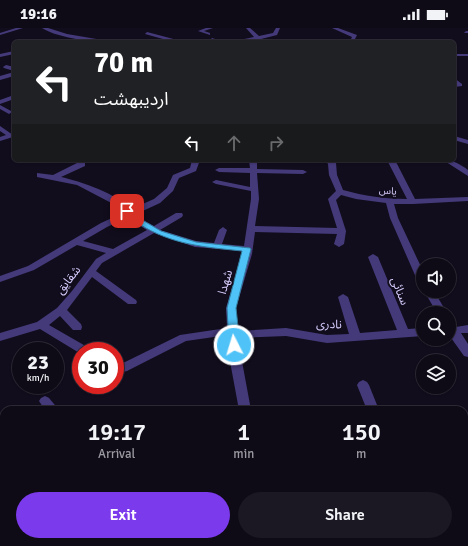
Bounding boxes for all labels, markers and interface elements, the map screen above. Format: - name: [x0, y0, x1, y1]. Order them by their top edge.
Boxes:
- text: 19:16: [20, 5, 57, 23]
- text: 70 m: [94, 46, 153, 80]
- icon: left: [28, 56, 80, 108]
- text: اردیبهشت: [94, 88, 169, 110]
- icon: left: [181, 132, 203, 154]
- icon: ahead: [223, 132, 245, 154]
- icon: right: [265, 132, 287, 154]
- street label: یاس: [378, 184, 397, 198]
- pin: [110, 194, 144, 228]
- icon: arrive: [116, 200, 138, 222]
- map controls: [416, 258, 456, 394]
- button: sound: [416, 258, 456, 298]
- street label: شقایق: [53, 263, 84, 298]
- street label: شهدا: [215, 268, 236, 296]
- street label: سنائی: [387, 275, 412, 307]
- button: search: [416, 306, 456, 346]
- street label: نادری: [316, 317, 342, 332]
- position arrow: [213, 324, 255, 366]
- speed limit sign: 30: [72, 342, 124, 394]
- text: 23: [27, 350, 49, 375]
- button: layers: [416, 354, 456, 394]
- text: km/h: [27, 372, 49, 384]
- text: 19:17: [87, 417, 146, 447]
- text: 1: [237, 417, 250, 447]
- text: 150: [342, 417, 381, 447]
- text: Arrival: [98, 446, 135, 462]
- text: min: [233, 446, 254, 462]
- text: m: [356, 446, 366, 462]
- button: Exit: [16, 492, 230, 538]
- button: Share: [238, 492, 452, 538]

